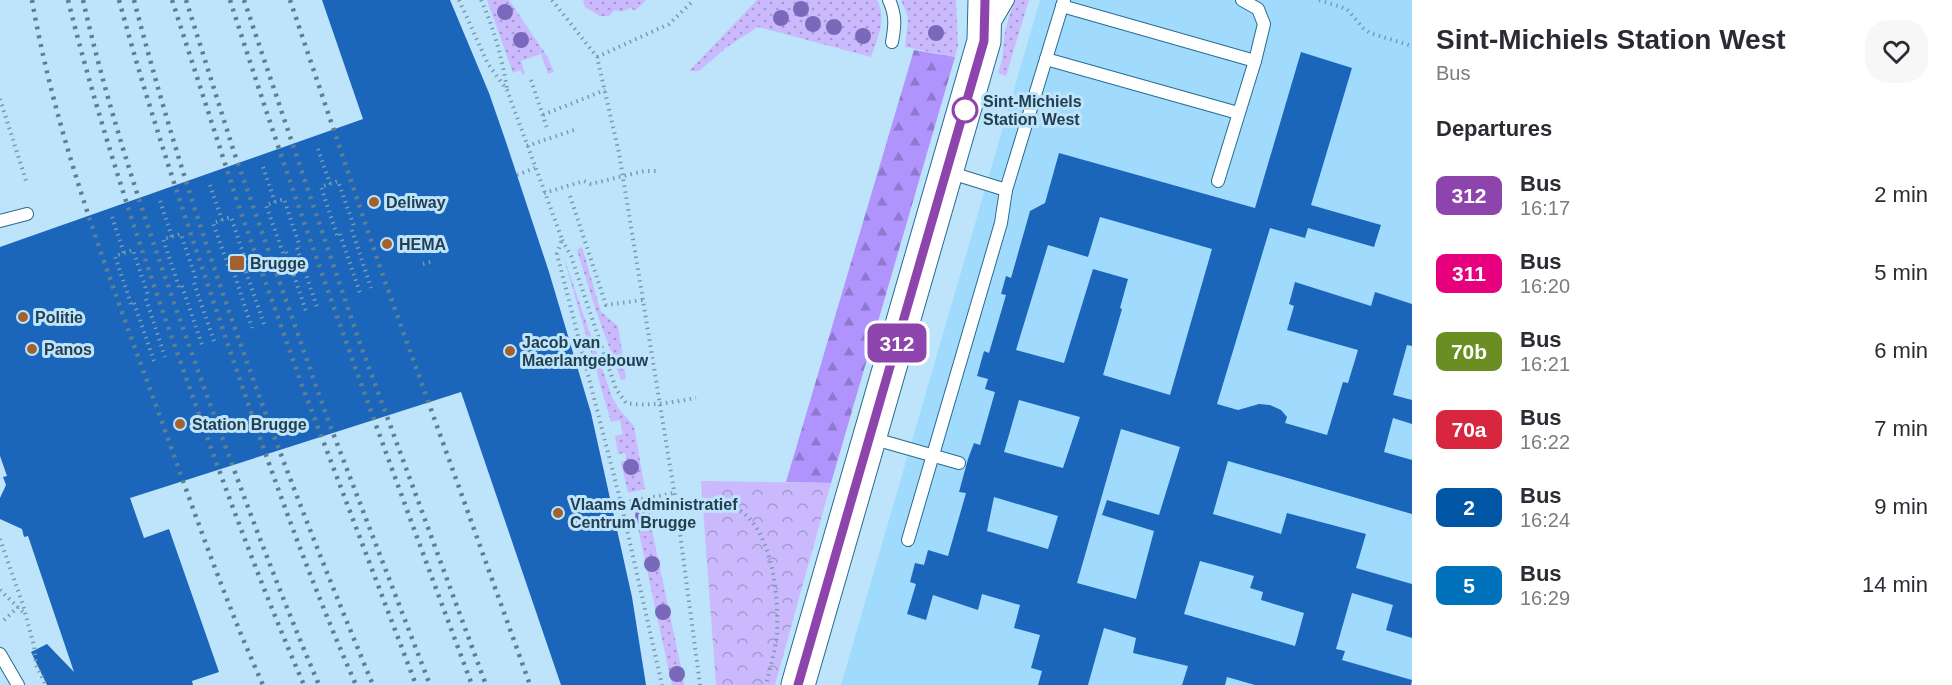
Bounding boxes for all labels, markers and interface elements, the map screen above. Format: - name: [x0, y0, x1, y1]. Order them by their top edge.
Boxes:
- button: heart: [1865, 20, 1928, 83]
- text: Sint-Michiels Station West: [1436, 24, 1786, 55]
- text: Bus: [1436, 62, 1470, 84]
- place label: Sint-Michiels Station West: [983, 93, 1082, 128]
- marker: Sint-Michiels Station West: [952, 97, 978, 123]
- text: Departures: [1436, 116, 1552, 141]
- text: Bus: [1520, 171, 1562, 196]
- text: 2 min: [1874, 182, 1928, 207]
- text: 312: [1451, 184, 1487, 207]
- place label: Deliway: [386, 194, 446, 211]
- marker: Deliway: [367, 195, 381, 209]
- text: 16:17: [1520, 197, 1570, 219]
- place label: HEMA: [399, 236, 447, 253]
- marker: HEMA: [380, 237, 394, 251]
- text: Bus: [1520, 249, 1562, 274]
- marker: Brugge: [228, 254, 246, 272]
- place label: Brugge: [250, 255, 306, 272]
- text: 5 min: [1874, 260, 1928, 285]
- text: 311: [1452, 262, 1486, 285]
- text: 16:20: [1520, 275, 1570, 297]
- place label: Politie: [35, 309, 83, 326]
- marker: Politie: [16, 310, 30, 324]
- line badge: 312: [862, 324, 932, 362]
- text: Bus: [1520, 327, 1562, 352]
- text: 312: [879, 332, 915, 355]
- place label: Jacob van Maerlantgebouw: [522, 334, 649, 369]
- text: 6 min: [1874, 338, 1928, 363]
- text: 70b: [1451, 340, 1487, 363]
- place label: Panos: [44, 341, 92, 358]
- marker: Panos: [25, 342, 39, 356]
- marker: Jacob van Maerlantgebouw: [503, 344, 517, 358]
- text: 16:21: [1520, 353, 1570, 375]
- text: Bus: [1520, 405, 1562, 430]
- place label: Station Brugge: [192, 416, 307, 433]
- text: 7 min: [1874, 416, 1928, 441]
- marker: Station Brugge: [173, 417, 187, 431]
- text: 70a: [1451, 418, 1487, 441]
- text: 16:22: [1520, 431, 1570, 453]
- text: Bus: [1520, 483, 1562, 508]
- text: 9 min: [1874, 494, 1928, 519]
- place label: Vlaams Administratief Centrum Brugge: [570, 496, 738, 531]
- text: 2: [1463, 496, 1475, 519]
- marker: Vlaams Administratief Centrum Brugge: [551, 506, 565, 520]
- text: 16:24: [1520, 509, 1570, 531]
- text: Bus: [1520, 561, 1562, 586]
- text: 14 min: [1862, 572, 1928, 597]
- text: 5: [1463, 574, 1475, 597]
- text: 16:29: [1520, 587, 1570, 609]

